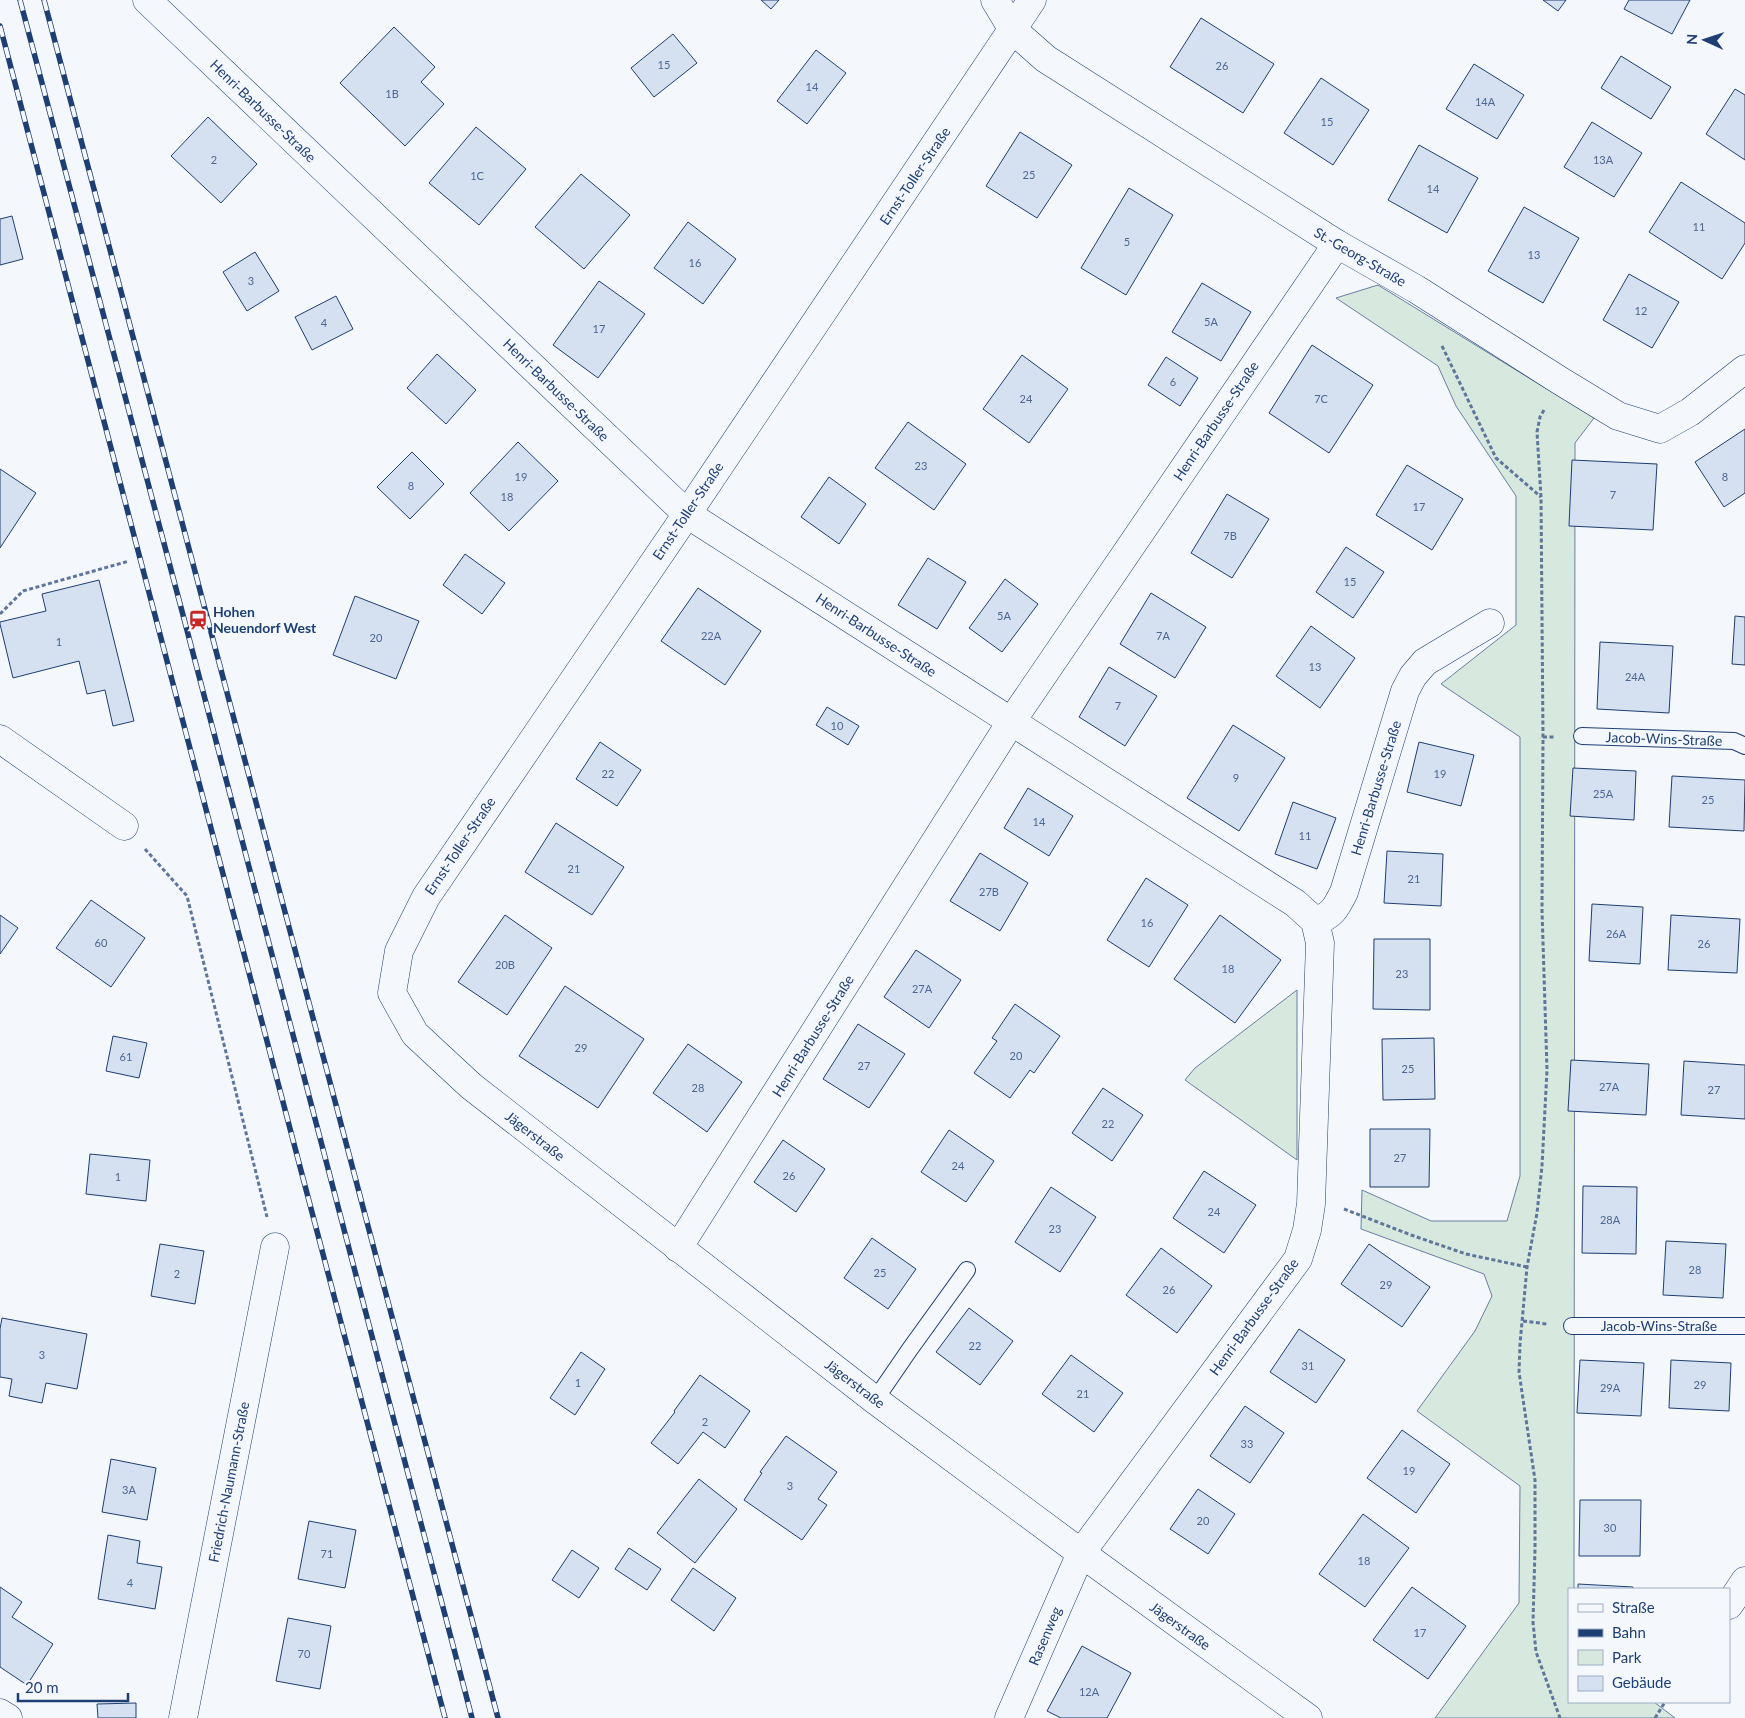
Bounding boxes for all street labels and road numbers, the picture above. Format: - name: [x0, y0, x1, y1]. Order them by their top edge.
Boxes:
- street label: Henri-Barbusse-Straße: [207, 56, 320, 166]
- street label: Ernst-Toller-Straße: [876, 124, 954, 228]
- street label: St.-Georg-Straße: [1311, 223, 1409, 290]
- street label: Henri-Barbusse-Straße: [500, 335, 613, 445]
- street label: Henri-Barbusse-Straße: [1169, 358, 1262, 484]
- street label: Ernst-Toller-Straße: [649, 459, 727, 563]
- street label: Henri-Barbusse-Straße: [813, 589, 940, 680]
- street label: Henri-Barbusse-Straße: [1347, 718, 1404, 857]
- street label: Jacob-Wins-Straße: [1605, 728, 1723, 749]
- street label: Ernst-Toller-Straße: [421, 794, 499, 898]
- street label: Henri-Barbusse-Straße: [768, 972, 857, 1100]
- street label: Jägerstraße: [502, 1107, 568, 1164]
- street label: Henri-Barbusse-Straße: [1205, 1255, 1302, 1379]
- street label: Jacob-Wins-Straße: [1601, 1317, 1717, 1334]
- street label: Jägerstraße: [822, 1356, 889, 1412]
- street label: Friedrich-Naumann-Straße: [205, 1400, 252, 1564]
- street label: Jägerstraße: [1147, 1598, 1214, 1653]
- street label: Rasenweg: [1025, 1604, 1065, 1668]

